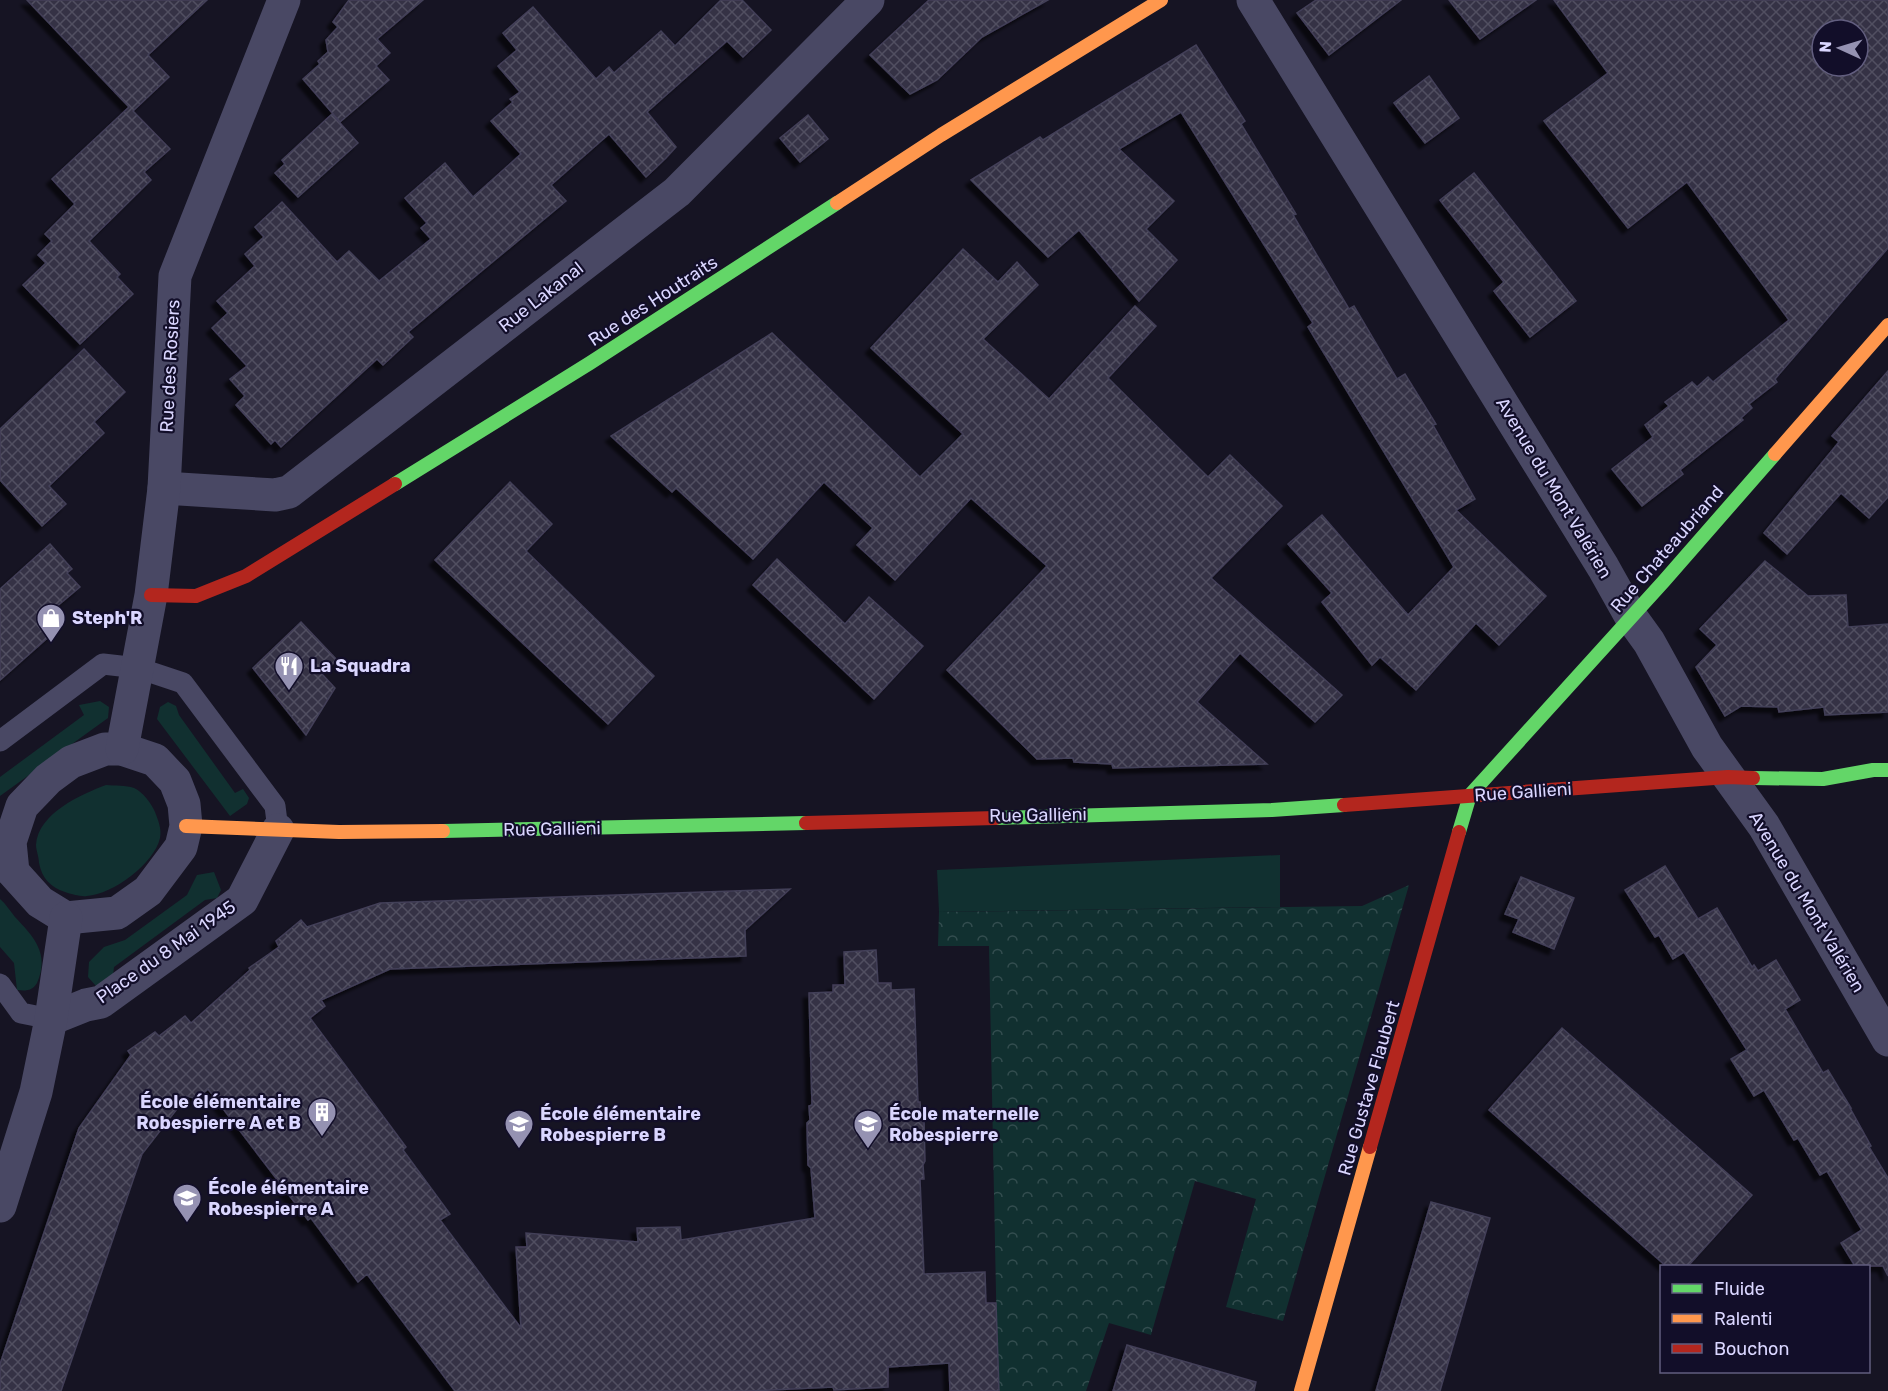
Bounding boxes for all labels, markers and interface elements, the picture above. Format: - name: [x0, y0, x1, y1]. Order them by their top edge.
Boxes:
- north arrow: [1810, 18, 1870, 78]
- text: N: [1816, 41, 1835, 53]
- street label: Rue des Houtraits: [584, 251, 722, 351]
- street label: Rue Lakanal: [494, 257, 588, 337]
- street label: Rue des Rosiers: [156, 299, 184, 433]
- street label: Avenue du Mont Valérien: [1491, 394, 1617, 582]
- street label: Rue Chateaubriand: [1606, 481, 1728, 617]
- shop icon: Steph'R: [35, 602, 67, 644]
- place label: Steph'R: [72, 607, 142, 629]
- restaurant icon: La Squadra: [273, 650, 305, 692]
- place label: La Squadra: [310, 655, 411, 677]
- street label: Rue Gallieni: [1473, 778, 1573, 806]
- street label: Rue Gallieni: [989, 803, 1087, 827]
- street label: Avenue du Mont Valérien: [1744, 808, 1870, 996]
- street label: Rue Gallieni: [503, 817, 601, 841]
- street label: Place du 8 Mai 1945: [92, 896, 240, 1008]
- street label: Rue Gustave Flaubert: [1334, 998, 1404, 1178]
- place label: École élémentaire Robespierre A et B: [136, 1091, 301, 1134]
- building icon: École élémentaire Robespierre A et B: [306, 1096, 338, 1138]
- place label: École élémentaire Robespierre B: [540, 1103, 701, 1146]
- place label: École maternelle Robespierre: [889, 1103, 1040, 1146]
- school or university icon: École élémentaire Robespierre B: [503, 1108, 535, 1150]
- school or university icon: École maternelle Robespierre: [852, 1108, 884, 1150]
- place label: École élémentaire Robespierre A: [208, 1177, 369, 1220]
- school or university icon: École élémentaire Robespierre A: [171, 1182, 203, 1224]
- legend: [1660, 1265, 1870, 1373]
- text: Fluide: [1714, 1278, 1765, 1300]
- text: Ralenti: [1714, 1308, 1772, 1330]
- text: Bouchon: [1714, 1338, 1789, 1360]

